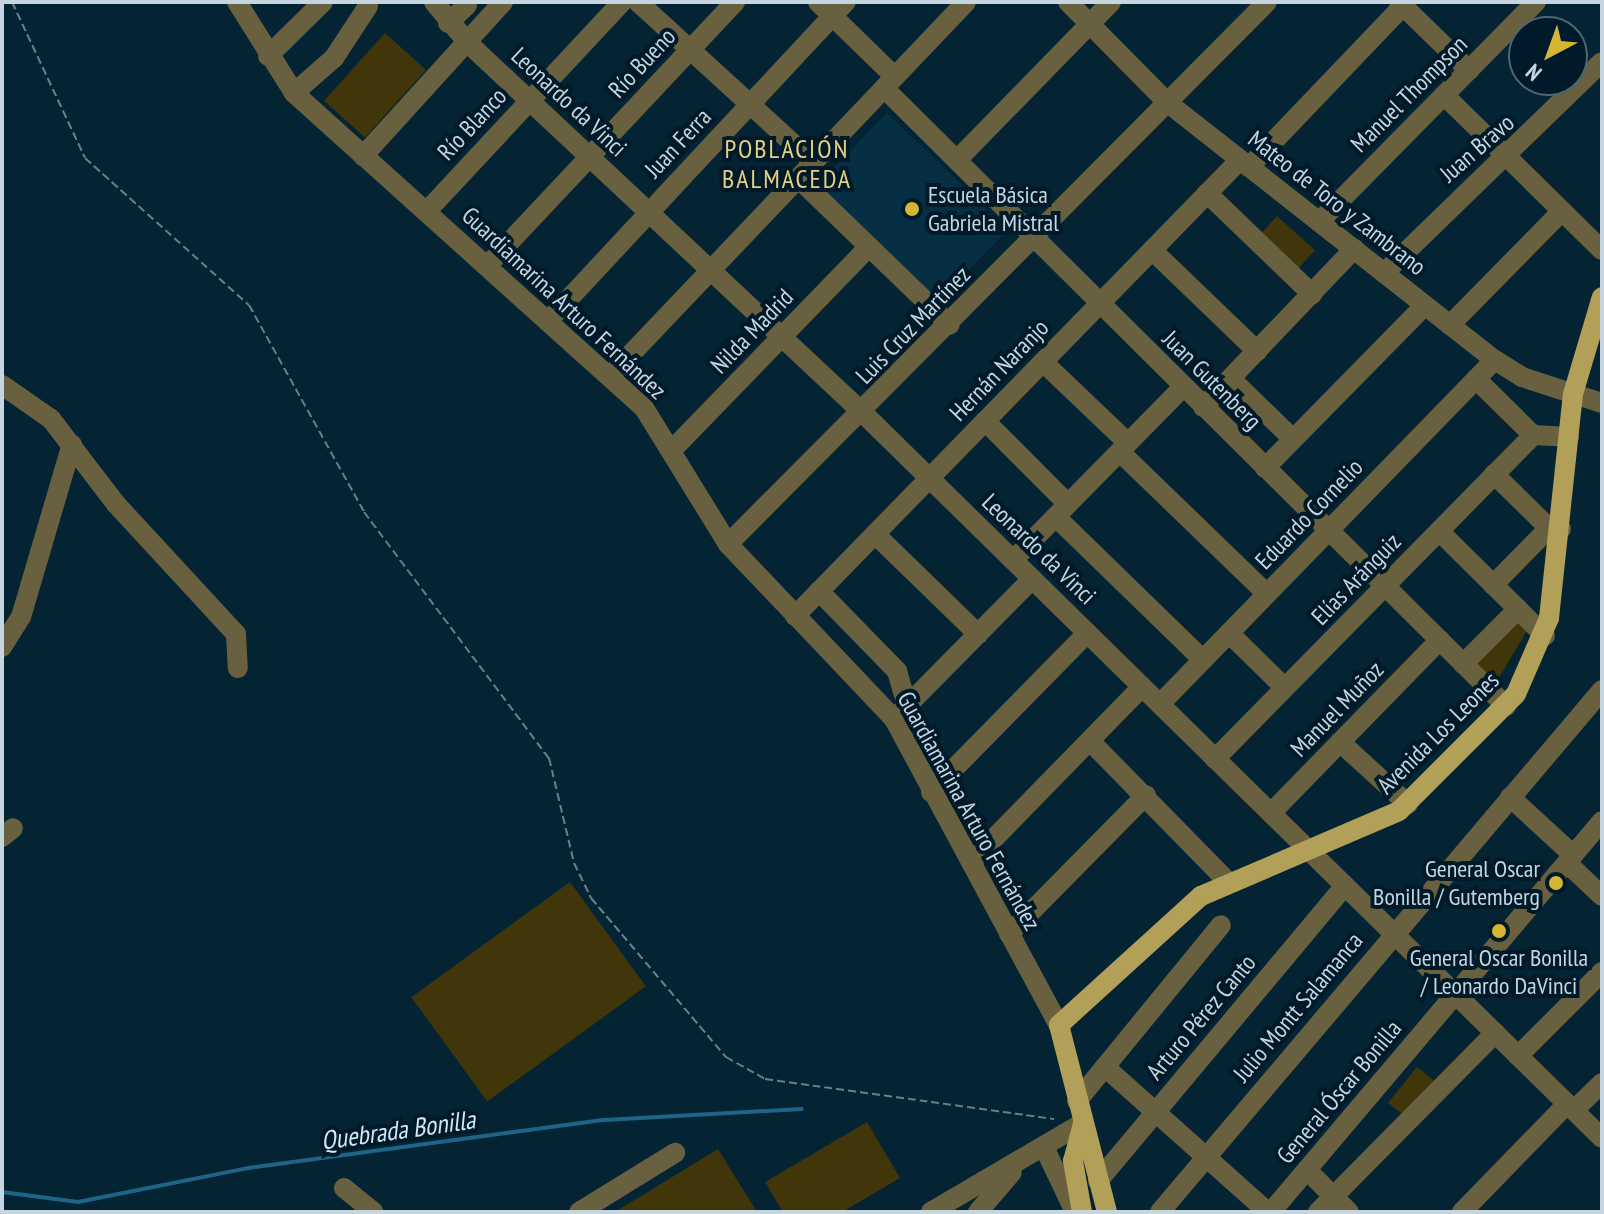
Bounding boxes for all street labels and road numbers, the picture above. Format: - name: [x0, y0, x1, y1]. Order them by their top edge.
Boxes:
- street label: Río Bueno: [603, 22, 681, 104]
- street label: Manuel Thompson: [1345, 30, 1473, 158]
- street label: Leonardo da Vinci: [505, 41, 633, 163]
- street label: Río Blanco: [432, 82, 512, 166]
- street label: Juan Ferra: [639, 102, 717, 184]
- street label: Juan Bravo: [1434, 108, 1520, 188]
- street label: Mateo de Toro y Zambrano: [1242, 124, 1432, 282]
- street label: Guardiamarina Arturo Fernández: [456, 201, 672, 405]
- street label: Luis Cruz Martínez: [850, 260, 976, 390]
- street label: Nilda Madrid: [705, 283, 799, 379]
- street label: Hernán Naranjo: [944, 313, 1054, 427]
- street label: Juan Gutenberg: [1157, 325, 1267, 435]
- street label: Eduardo Cornelio: [1249, 453, 1369, 575]
- street label: Leonardo da Vinci: [976, 488, 1102, 610]
- street label: Elías Aránguiz: [1305, 527, 1407, 631]
- street label: Manuel Muñoz: [1284, 655, 1390, 763]
- street label: Avenida Los Leones: [1371, 666, 1505, 800]
- street label: Guardiamarina Arturo Fernández: [891, 686, 1047, 936]
- street label: Julio Montt Salamanca: [1227, 927, 1369, 1087]
- street label: Arturo Pérez Canto: [1140, 948, 1262, 1086]
- street label: General Óscar Bonilla: [1271, 1014, 1407, 1170]

